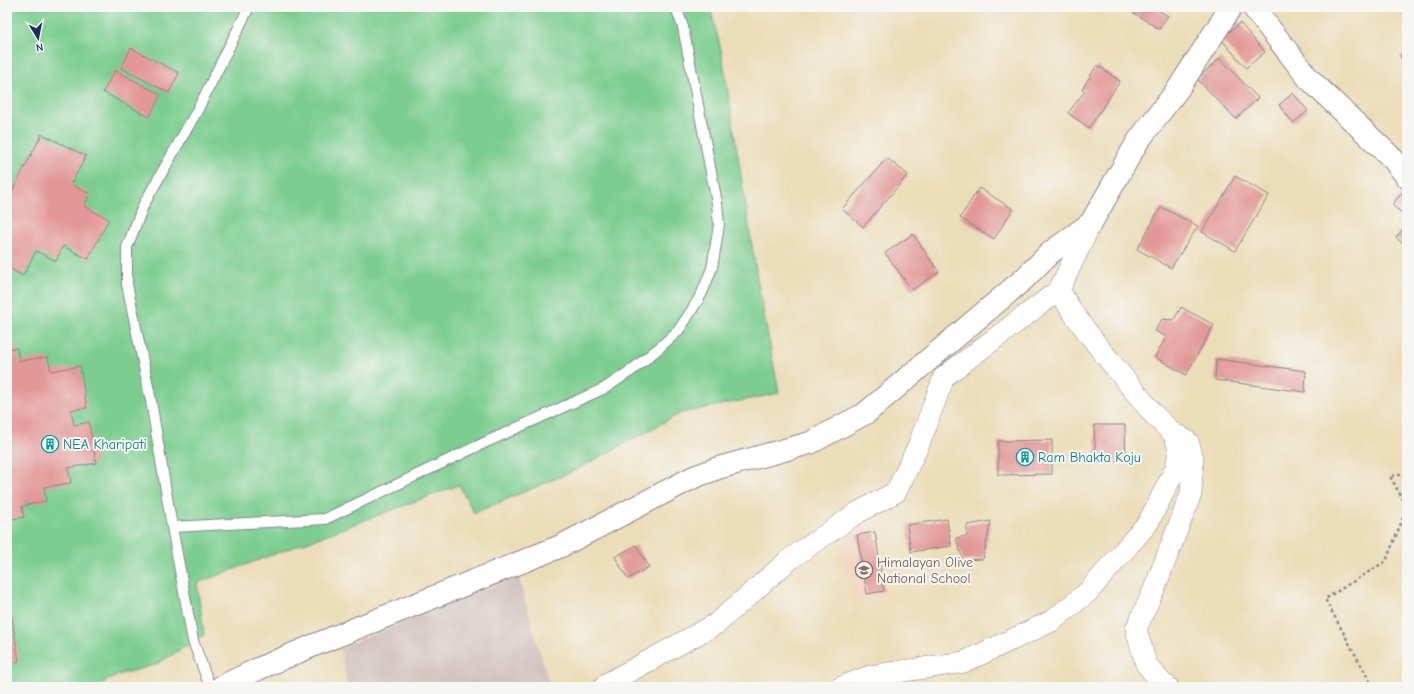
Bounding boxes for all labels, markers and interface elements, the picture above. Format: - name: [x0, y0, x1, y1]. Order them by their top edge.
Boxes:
- north arrow: [18, 18, 58, 58]
- text: N: [35, 40, 44, 54]
- building icon: NEA Kharipati: [40, 434, 60, 454]
- place label: NEA Kharipati: [63, 436, 147, 453]
- building icon: Ram Bhakta Koju: [1015, 447, 1035, 467]
- place label: Ram Bhakta Koju: [1038, 449, 1141, 466]
- place label: Himalayan Olive National School: [877, 554, 973, 587]
- school or university icon: Himalayan Olive National School: [854, 560, 874, 580]

